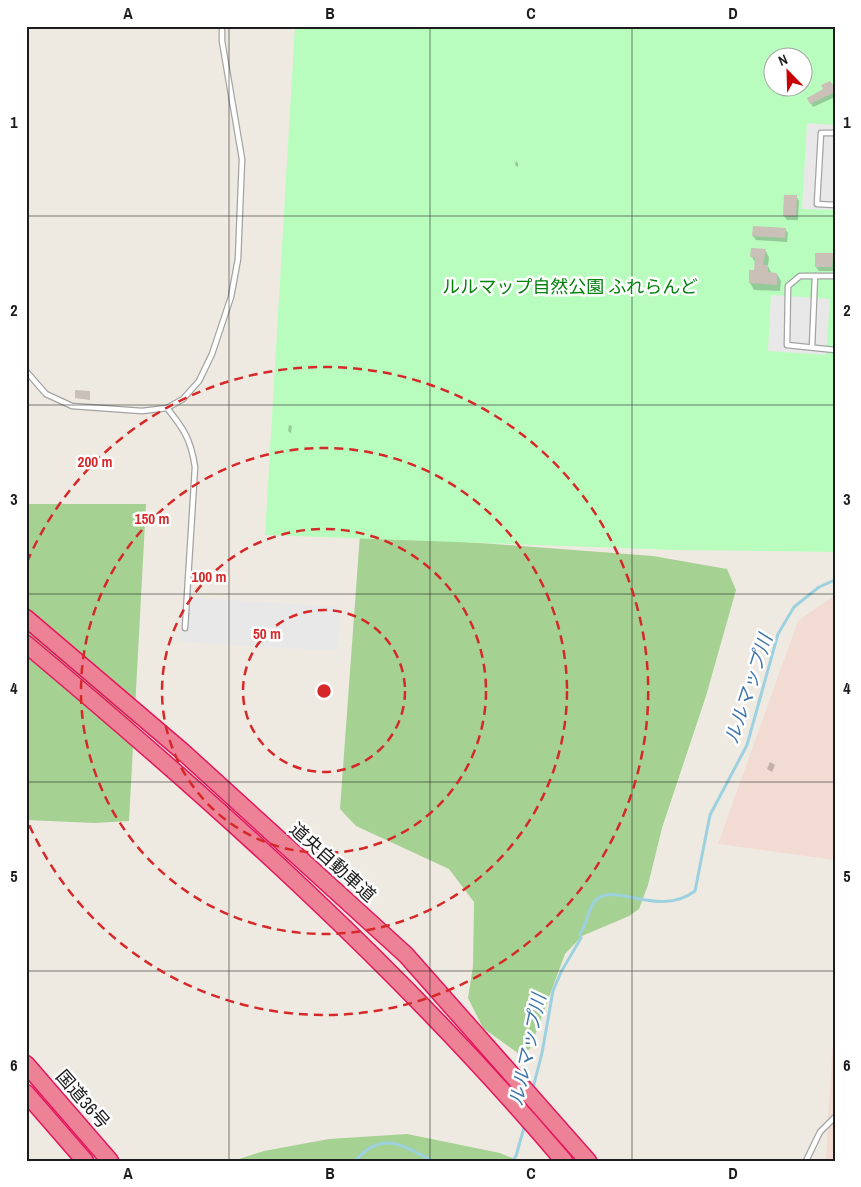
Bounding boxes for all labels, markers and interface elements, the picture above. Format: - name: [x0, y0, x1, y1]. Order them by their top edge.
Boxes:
- text: A: [123, 2, 133, 24]
- text: B: [325, 2, 335, 24]
- text: C: [526, 2, 536, 24]
- text: D: [728, 2, 738, 24]
- north arrow: [764, 48, 814, 98]
- text: N: [776, 50, 790, 70]
- text: 1: [10, 111, 18, 133]
- text: 1: [843, 111, 851, 133]
- park label: ルルマップ自然公園 ふれらんど: [442, 274, 698, 299]
- text: 2: [10, 299, 18, 321]
- text: 2: [843, 299, 851, 321]
- text: 200 m: [78, 451, 112, 472]
- text: 3: [10, 488, 18, 510]
- text: 3: [843, 488, 851, 510]
- text: 150 m: [135, 508, 169, 529]
- text: 100 m: [192, 566, 226, 587]
- text: 50 m: [253, 623, 281, 644]
- water label: ルルマップ川: [718, 629, 779, 747]
- text: 4: [10, 677, 18, 699]
- text: 4: [843, 677, 851, 699]
- centre of rings: [315, 682, 333, 700]
- street label: 道央自動車道: [285, 817, 381, 907]
- text: 5: [10, 865, 18, 887]
- text: 5: [843, 865, 851, 887]
- water label: ルルマップ川: [502, 990, 552, 1108]
- text: 6: [10, 1054, 18, 1076]
- text: 6: [843, 1054, 851, 1076]
- street label: 国道36号: [50, 1064, 116, 1134]
- text: A: [123, 1162, 133, 1184]
- text: B: [325, 1162, 335, 1184]
- text: C: [526, 1162, 536, 1184]
- text: D: [728, 1162, 738, 1184]

